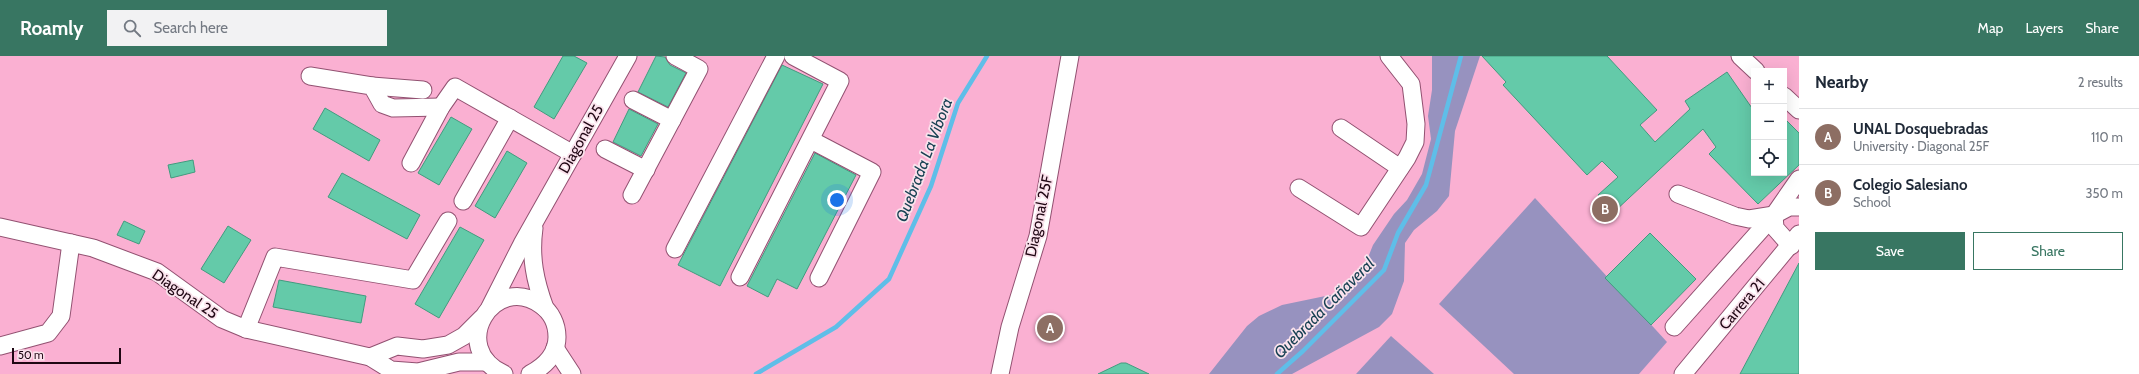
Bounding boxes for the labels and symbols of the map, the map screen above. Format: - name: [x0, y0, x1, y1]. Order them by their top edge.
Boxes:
- water label: Quebrada La Vibora: [892, 96, 956, 224]
- street label: Diagonal 25: [555, 102, 607, 176]
- street label: Diagonal 25F: [1022, 173, 1056, 259]
- your location: [827, 190, 847, 210]
- pin: B: [1592, 194, 1618, 224]
- water label: Quebrada Cañaveral: [1270, 254, 1378, 362]
- street label: Diagonal 25: [149, 265, 221, 323]
- street label: Carrera 21: [1715, 275, 1769, 333]
- pin: A: [1037, 313, 1063, 343]
- scale bar: [12, 346, 121, 365]

